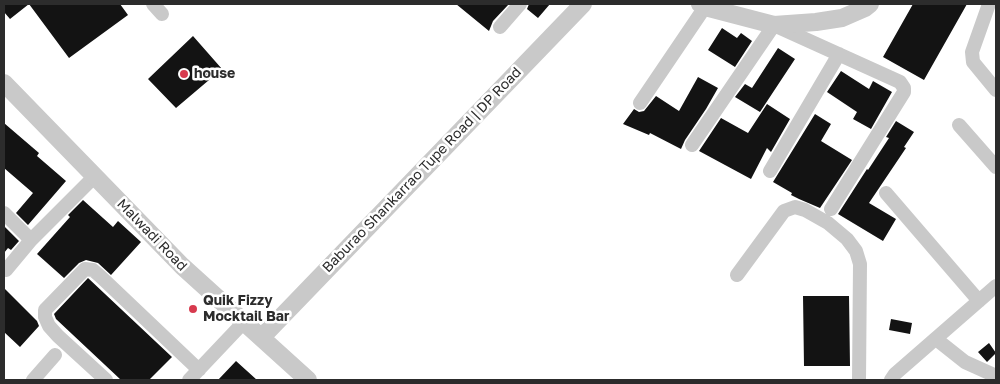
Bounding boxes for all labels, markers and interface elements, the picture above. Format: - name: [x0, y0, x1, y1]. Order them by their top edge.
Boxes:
- street label: Baburao Shankarrao Tupe Road | DP Road: [319, 64, 525, 276]
- place label: house: [194, 66, 235, 82]
- marker: house: [178, 68, 190, 80]
- street label: Malwadi Road: [114, 196, 190, 274]
- place label: Quik Fizzy Mocktail Bar: [203, 293, 289, 326]
- marker: Quik Fizzy Mocktail Bar: [187, 303, 199, 315]

